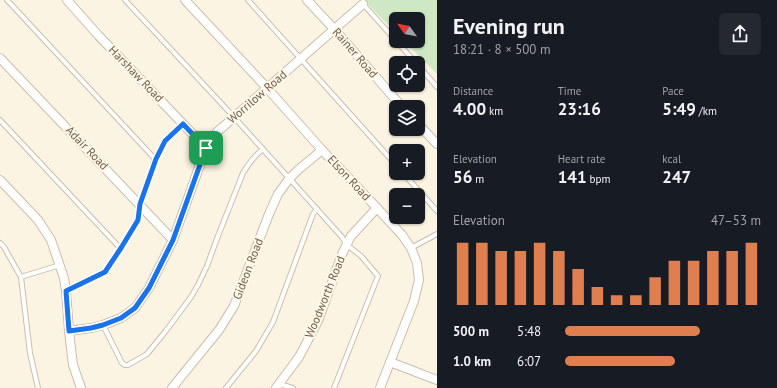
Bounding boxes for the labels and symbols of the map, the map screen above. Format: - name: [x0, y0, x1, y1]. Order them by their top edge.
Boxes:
- north arrow: [389, 12, 425, 48]
- street label: Rainer Road: [330, 25, 381, 81]
- street label: Harshaw Road: [106, 42, 167, 105]
- street label: Worrilow Road: [224, 67, 290, 127]
- street label: Adair Road: [63, 123, 112, 173]
- pin: [189, 131, 223, 165]
- street label: Elson Road: [325, 152, 374, 203]
- street label: Gideon Road: [229, 236, 266, 302]
- street label: Woodworth Road: [301, 253, 348, 340]

